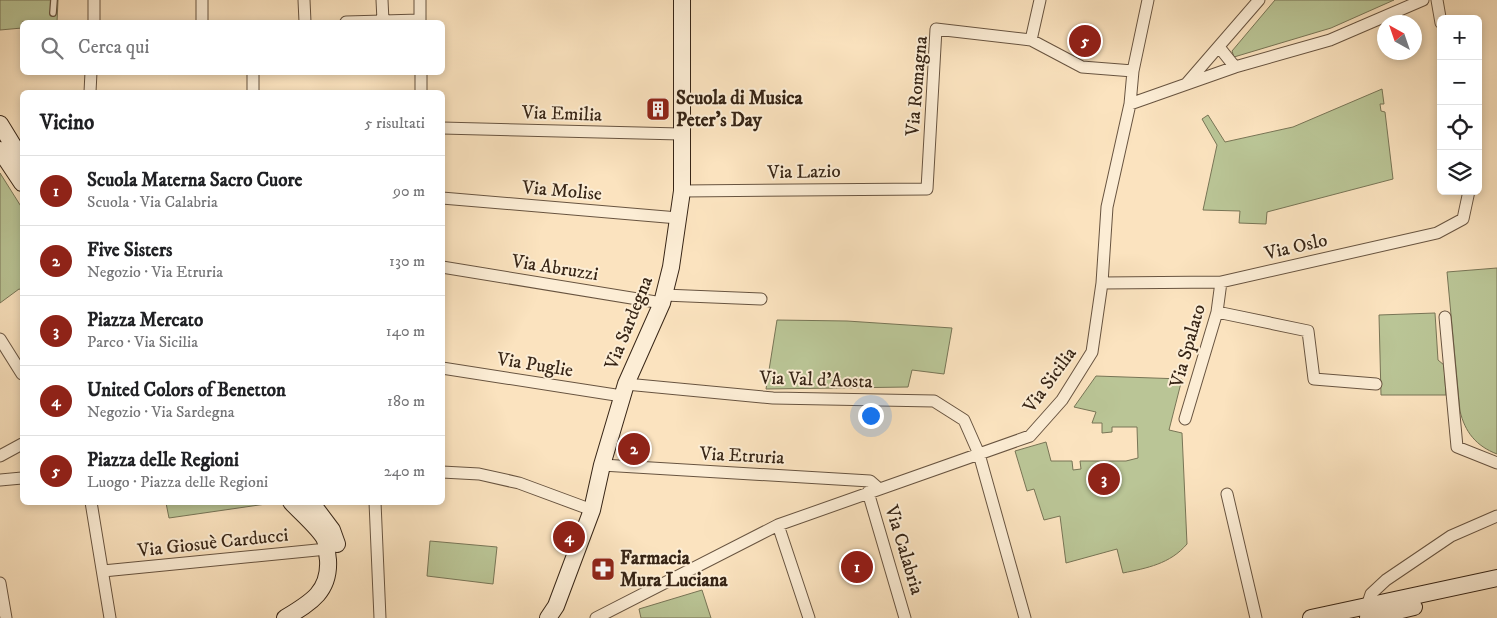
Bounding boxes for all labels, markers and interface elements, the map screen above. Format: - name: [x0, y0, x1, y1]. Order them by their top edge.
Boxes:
- north arrow: [1377, 15, 1422, 60]
- map controls: [1437, 15, 1482, 195]
- button: +: [1437, 15, 1482, 60]
- search box: [20, 20, 445, 75]
- pin: 5: [1069, 22, 1101, 60]
- icon: search: [38, 34, 66, 62]
- street label: Via Romagna: [901, 35, 933, 138]
- text: Cerca qui: [78, 36, 149, 59]
- button: −: [1437, 60, 1482, 105]
- place label: Scuola di Musica Peter's Day: [676, 87, 803, 132]
- building icon: Scuola di Musica Peter's Day: [645, 96, 671, 122]
- street label: Via Emilia: [521, 101, 602, 127]
- button: locate: [1437, 105, 1482, 150]
- text: Vicino: [40, 110, 94, 136]
- text: 5 risultati: [365, 113, 425, 133]
- button: layers: [1437, 150, 1482, 195]
- street label: Via Lazio: [766, 160, 841, 184]
- text: Scuola Materna Sacro Cuore: [87, 169, 302, 192]
- street label: Via Molise: [520, 176, 603, 206]
- text: 1: [53, 181, 59, 201]
- text: 90 m: [393, 181, 425, 201]
- text: Scuola · Via Calabria: [87, 192, 218, 212]
- street label: Via Oslo: [1261, 229, 1330, 266]
- text: Five Sisters: [87, 239, 172, 262]
- street label: Via Abruzzi: [509, 250, 600, 286]
- text: 2: [52, 251, 60, 271]
- text: 130 m: [389, 251, 425, 271]
- text: Negozio · Via Etruria: [87, 262, 223, 282]
- street label: Via Sardegna: [600, 273, 658, 374]
- street label: Via Spalato: [1165, 302, 1211, 391]
- text: Piazza Mercato: [87, 309, 203, 332]
- text: 3: [53, 321, 59, 341]
- text: 140 m: [386, 321, 425, 341]
- text: Parco · Via Sicilia: [87, 332, 198, 352]
- street label: Via Sicilia: [1018, 343, 1082, 418]
- street label: Via Puglie: [494, 347, 575, 382]
- street label: Via Val d'Aosta: [758, 366, 873, 393]
- text: United Colors of Benetton: [87, 379, 286, 402]
- text: 4: [51, 391, 61, 411]
- text: 180 m: [387, 391, 425, 411]
- text: Negozio · Via Sardegna: [87, 402, 235, 422]
- your location: [858, 403, 884, 429]
- pin: 2: [618, 430, 650, 468]
- street label: Via Etruria: [698, 442, 785, 470]
- text: Piazza delle Regioni: [87, 449, 239, 472]
- pin: 3: [1088, 460, 1120, 498]
- text: 5: [52, 461, 60, 481]
- text: 240 m: [384, 461, 425, 481]
- text: Luogo · Piazza delle Regioni: [87, 472, 268, 492]
- street label: Via Calabria: [879, 502, 928, 597]
- pin: 4: [553, 518, 585, 556]
- street label: Via Giosuè Carducci: [135, 524, 290, 562]
- place label: Farmacia Mura Luciana: [620, 547, 728, 592]
- pin: 1: [841, 548, 873, 586]
- pharmacy icon: Farmacia Mura Luciana: [590, 556, 616, 582]

